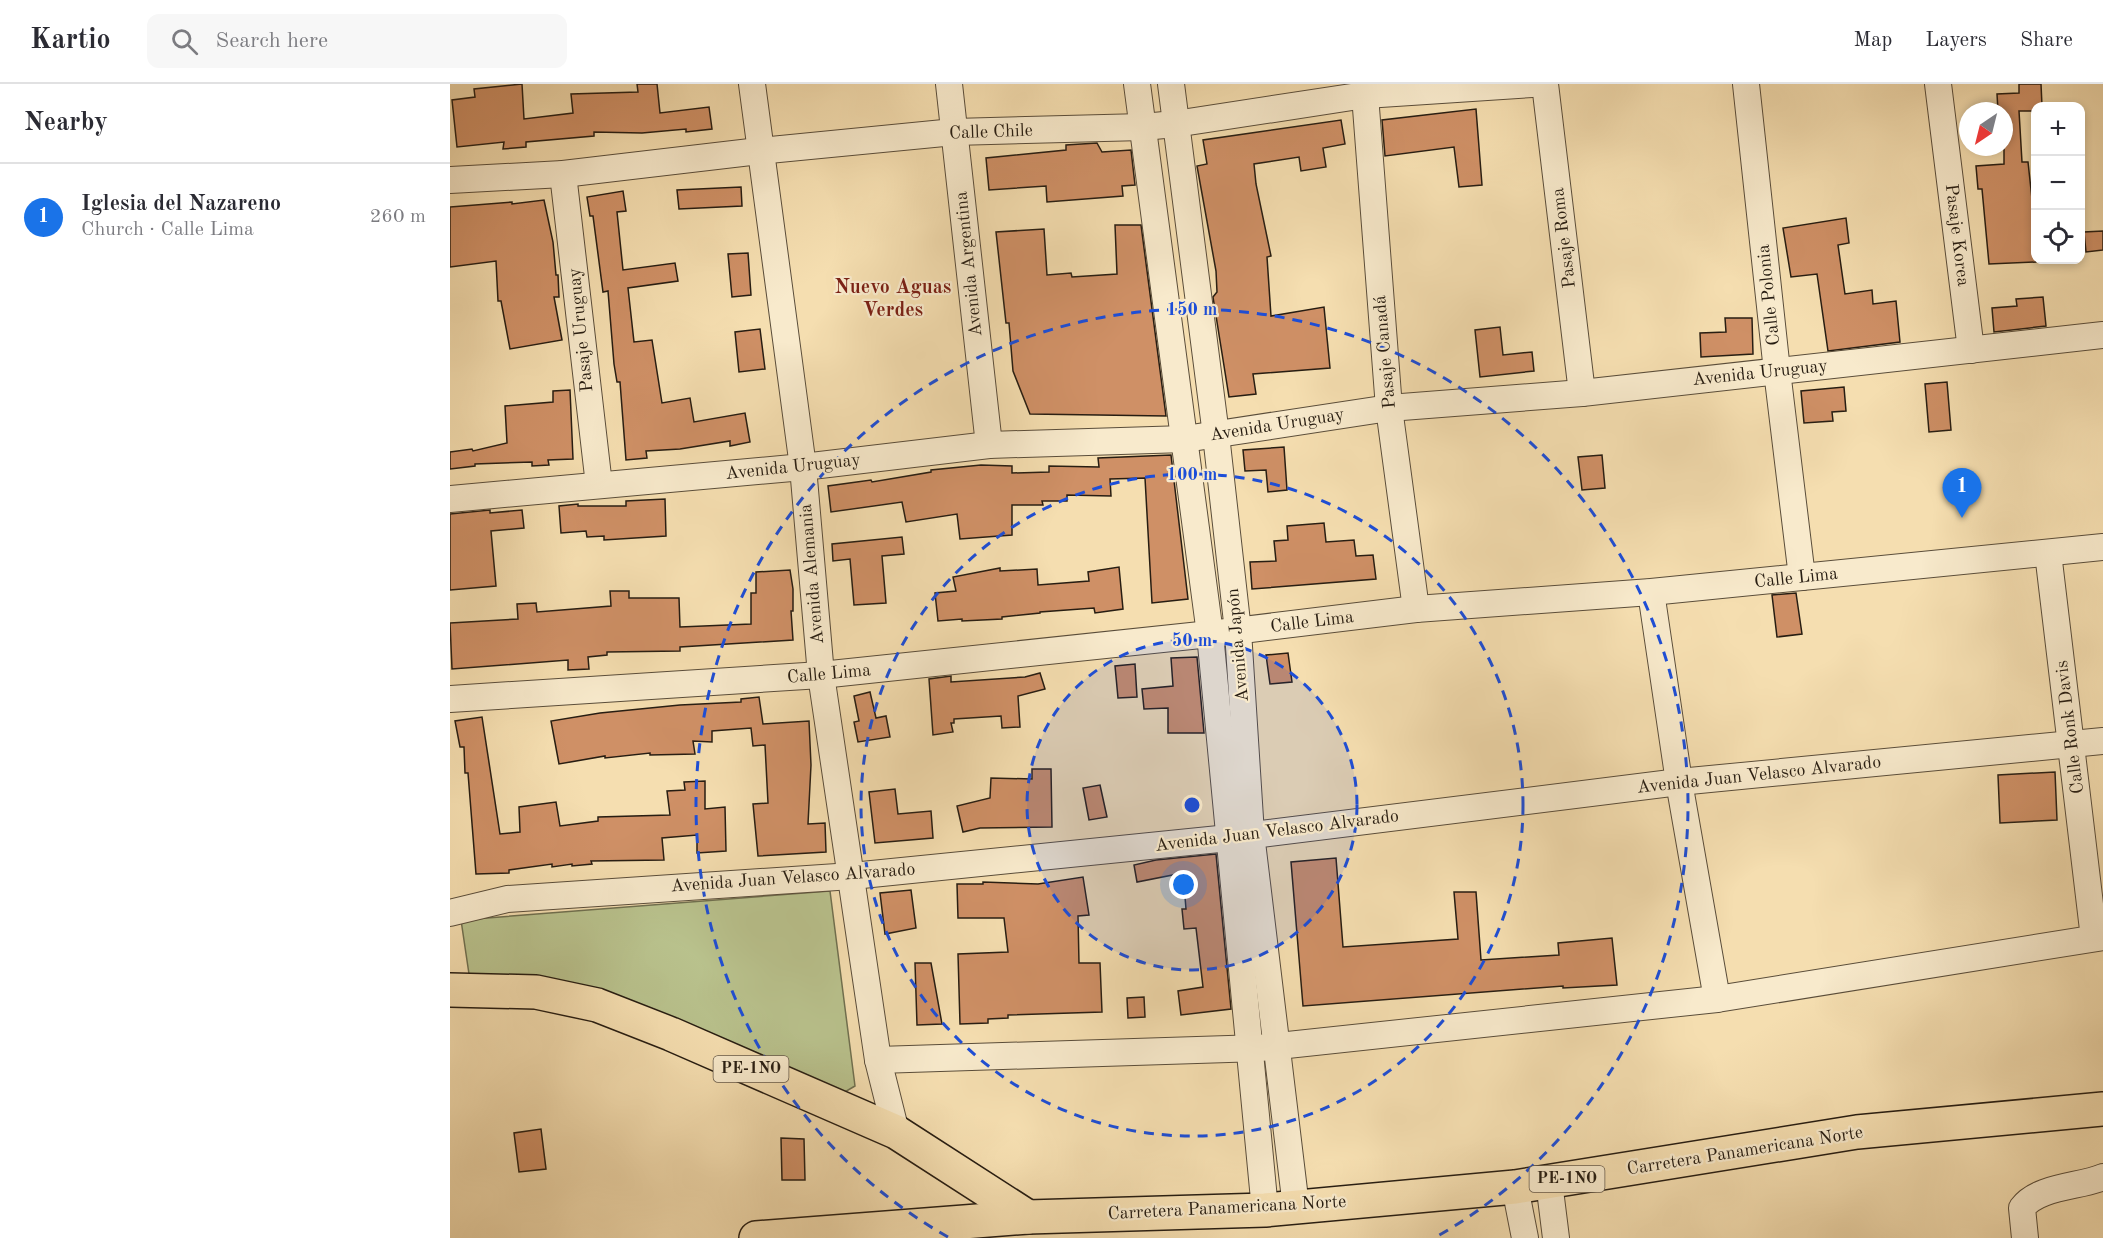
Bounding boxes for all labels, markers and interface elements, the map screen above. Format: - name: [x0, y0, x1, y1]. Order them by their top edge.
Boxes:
- search box: [147, 14, 567, 68]
- icon: search: [168, 25, 201, 58]
- text: Kartio: [30, 27, 111, 55]
- text: Search here: [216, 30, 328, 52]
- text: Map: [1853, 30, 1892, 51]
- text: Layers: [1925, 30, 1987, 51]
- text: Share: [2020, 30, 2073, 51]
- north arrow: [1959, 102, 2013, 156]
- map controls: [2031, 102, 2085, 264]
- button: +: [2031, 102, 2085, 156]
- text: Nearby: [24, 110, 108, 136]
- street label: Calle Chile: [949, 122, 1033, 142]
- button: −: [2031, 156, 2085, 210]
- street label: Pasaje Korea: [1942, 183, 1972, 287]
- street label: Pasaje Roma: [1549, 187, 1579, 289]
- street label: Avenida Argentina: [952, 190, 986, 338]
- text: Iglesia del Nazareno: [81, 193, 281, 215]
- text: 1: [38, 207, 49, 227]
- text: 260 m: [370, 207, 426, 227]
- button: locate: [2031, 210, 2085, 264]
- text: Church · Calle Lima: [81, 220, 254, 240]
- street label: Calle Polonia: [1755, 243, 1783, 346]
- street label: Pasaje Uruguay: [565, 267, 596, 393]
- district label: Nuevo Aguas Verdes: [835, 278, 951, 321]
- street label: Pasaje Canadá: [1371, 294, 1399, 410]
- text: 150 m: [1167, 301, 1217, 319]
- street label: Avenida Uruguay: [1691, 357, 1829, 389]
- street label: Avenida Uruguay: [1208, 405, 1346, 445]
- street label: Avenida Uruguay: [724, 451, 862, 483]
- text: 100 m: [1167, 466, 1217, 484]
- pin: 1: [1942, 468, 1982, 518]
- street label: Avenida Alemania: [797, 503, 827, 645]
- street label: Calle Lima: [1753, 565, 1839, 591]
- street label: Avenida Japón: [1224, 587, 1252, 703]
- street label: Calle Lima: [1269, 608, 1355, 636]
- text: 50 m: [1172, 632, 1212, 650]
- street label: Calle Ronk Davis: [2053, 659, 2087, 795]
- street label: Calle Lima: [786, 661, 872, 687]
- street label: Avenida Juan Velasco Alvarado: [1636, 753, 1882, 797]
- centre of rings: [1182, 795, 1202, 815]
- street label: Avenida Juan Velasco Alvarado: [1154, 807, 1400, 855]
- street label: Avenida Juan Velasco Alvarado: [670, 860, 916, 896]
- your location: [1169, 870, 1198, 899]
- road number: PE-1NO: [714, 1056, 788, 1082]
- street label: Carretera Panamericana Norte: [1626, 1123, 1864, 1179]
- road number: PE-1NO: [1530, 1166, 1604, 1192]
- street label: Carretera Panamericana Norte: [1107, 1193, 1347, 1223]

